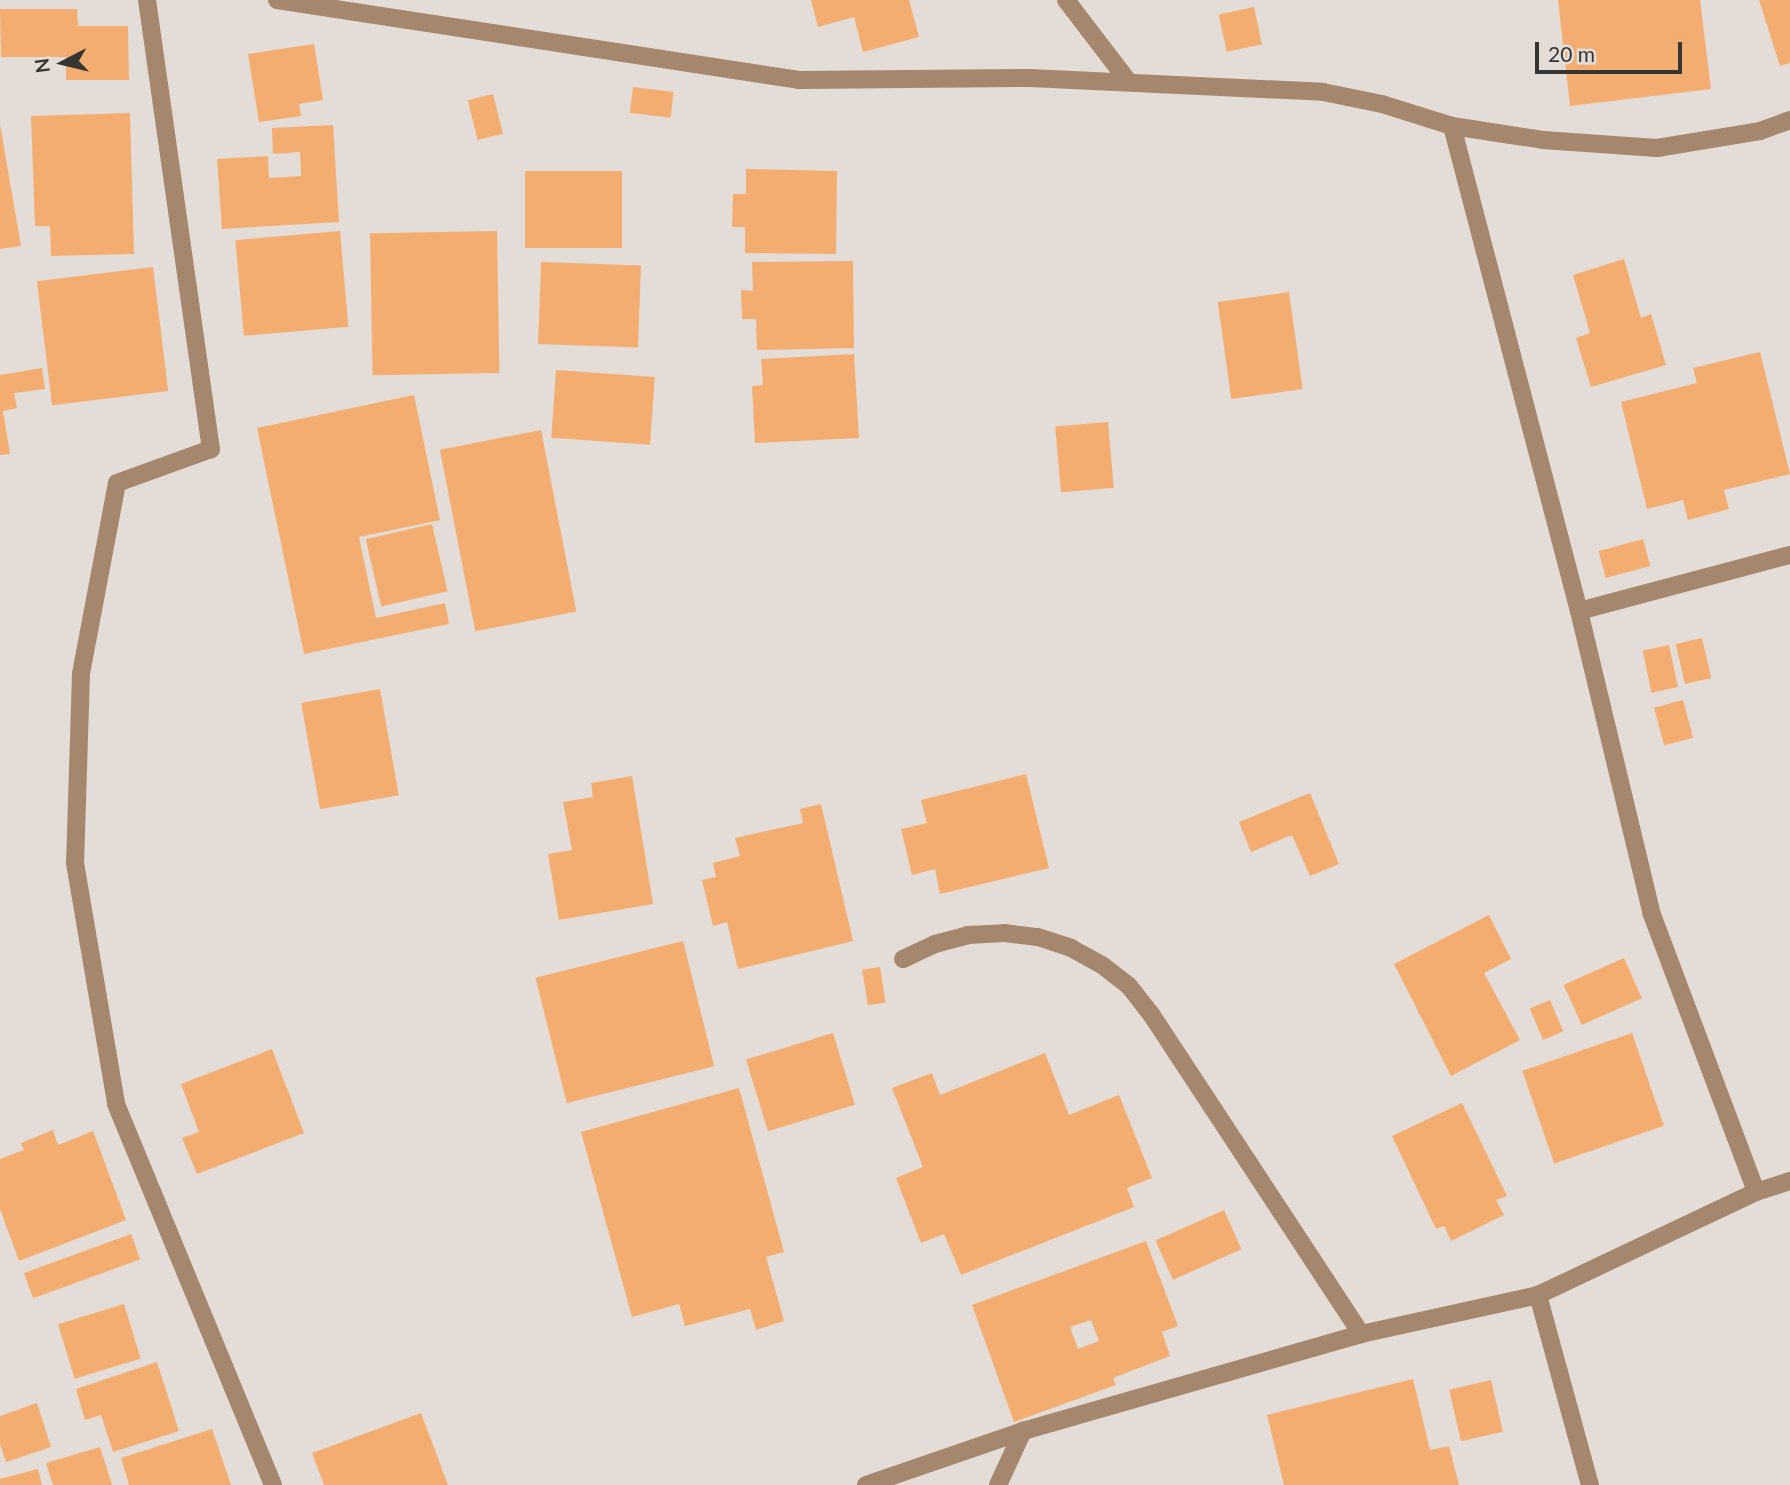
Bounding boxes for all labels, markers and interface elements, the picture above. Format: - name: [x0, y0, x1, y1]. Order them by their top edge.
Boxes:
- north arrow: [28, 28, 98, 98]
- scale bar: [1538, 28, 1685, 72]
- text: 20 m: [1548, 41, 1595, 66]
- text: N: [29, 57, 54, 74]

